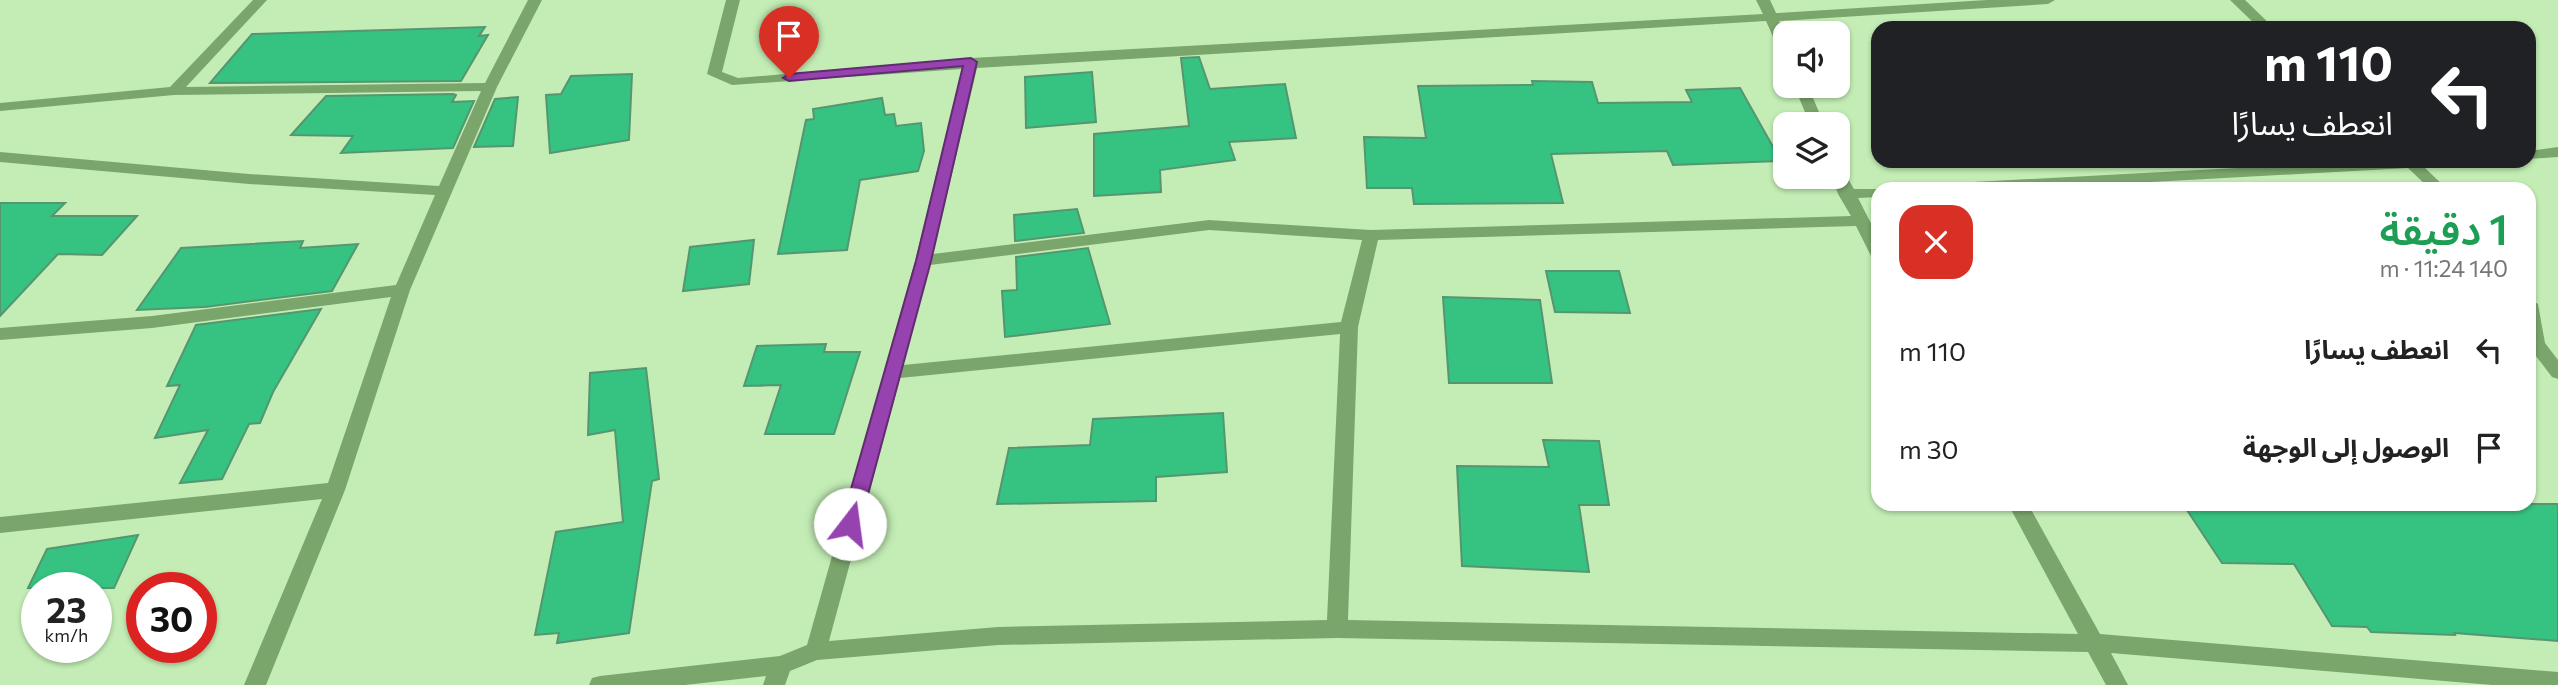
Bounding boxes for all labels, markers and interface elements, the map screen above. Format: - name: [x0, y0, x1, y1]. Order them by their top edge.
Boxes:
- pin: [759, 6, 819, 78]
- icon: arrive: [770, 17, 808, 55]
- map controls: [1773, 21, 1850, 189]
- button: sound: [1773, 21, 1850, 98]
- text: 110 m: [2264, 31, 2393, 91]
- icon: left: [2417, 49, 2508, 140]
- text: انعطف يسارًا: [2231, 102, 2393, 142]
- button: layers: [1773, 112, 1850, 189]
- text: 1 دقيقة: [2379, 202, 2508, 254]
- button: close: [1899, 205, 1973, 279]
- text: 140 m · 11:24: [2379, 254, 2508, 282]
- icon: left: [2470, 331, 2508, 369]
- text: انعطف يسارًا: [2304, 333, 2449, 364]
- text: 110 m: [1899, 335, 1966, 366]
- icon: arrive: [2470, 429, 2508, 467]
- text: الوصول إلى الوجهة: [2243, 431, 2449, 462]
- text: 30 m: [1899, 433, 1958, 464]
- position arrow: [813, 487, 887, 561]
- speed limit sign: 30: [126, 572, 217, 663]
- text: 23: [46, 587, 87, 630]
- text: km/h: [45, 624, 88, 646]

